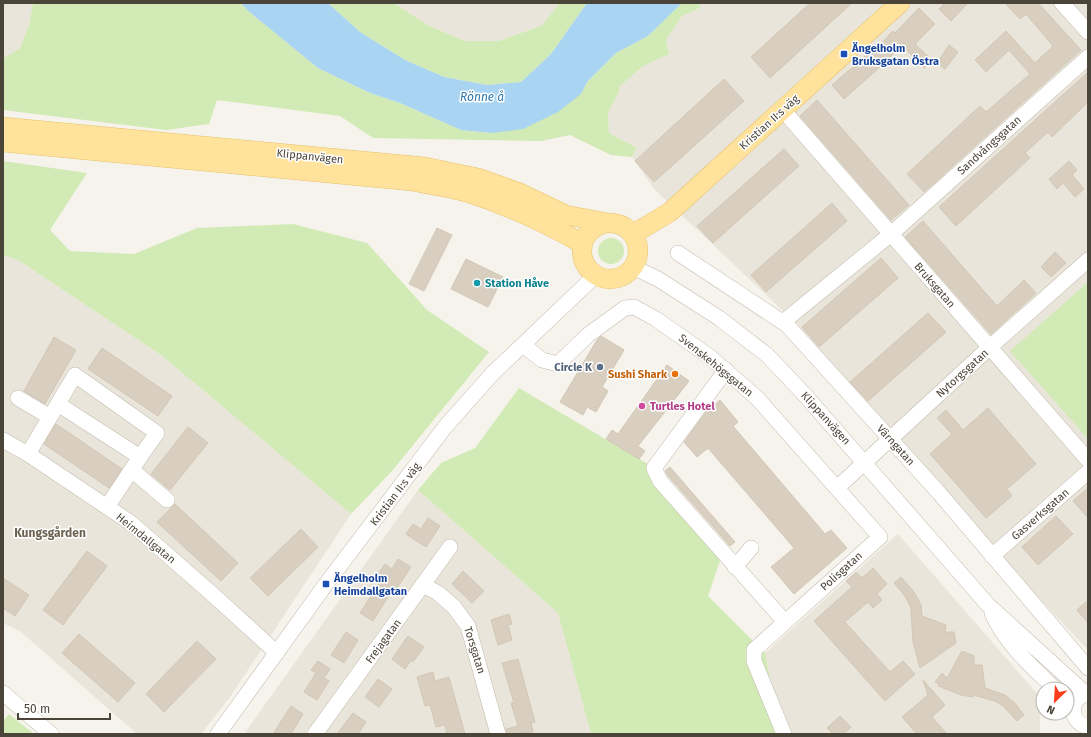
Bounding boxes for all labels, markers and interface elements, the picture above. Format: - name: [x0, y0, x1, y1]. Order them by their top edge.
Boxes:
- place label: Ängelholm Bruksgatan Östra: [851, 42, 939, 68]
- marker: Ängelholm Bruksgatan Östra: [839, 49, 849, 59]
- water label: Rönne å: [460, 90, 504, 104]
- street label: Kristian II:s väg: [737, 92, 802, 152]
- street label: Sandvångsgatan: [955, 113, 1024, 177]
- street label: Klippanvägen: [276, 147, 344, 166]
- street label: Bruksgatan: [911, 260, 958, 311]
- place label: Station Håve: [485, 277, 549, 290]
- marker: Station Håve: [472, 278, 482, 288]
- street label: Svenskehögsgatan: [676, 331, 755, 399]
- street label: Nytorgsgatan: [934, 347, 991, 400]
- place label: Circle K: [554, 361, 593, 374]
- marker: Circle K: [595, 362, 605, 372]
- place label: Sushi Shark: [608, 368, 668, 381]
- marker: Sushi Shark: [670, 369, 680, 379]
- street label: Klippanvägen: [798, 389, 853, 448]
- place label: Turtles Hotel: [650, 400, 715, 413]
- marker: Turtles Hotel: [637, 401, 647, 411]
- street label: Värngatan: [874, 422, 917, 468]
- street label: Kristian II:s väg: [367, 460, 423, 528]
- street label: Gasverksgatan: [1009, 486, 1072, 543]
- street label: Heimdallgatan: [113, 510, 178, 566]
- district label: Kungsgården: [14, 526, 86, 540]
- street label: Polisgatan: [818, 549, 865, 594]
- place label: Ängelholm Heimdallgatan: [333, 572, 407, 598]
- marker: Ängelholm Heimdallgatan: [321, 579, 331, 589]
- street label: Frejagatan: [363, 617, 404, 666]
- street label: Torsgatan: [461, 625, 488, 675]
- north arrow: [1035, 681, 1075, 721]
- scale bar: [18, 695, 110, 721]
- text: 50 m: [24, 702, 50, 716]
- text: N: [1045, 702, 1057, 717]

